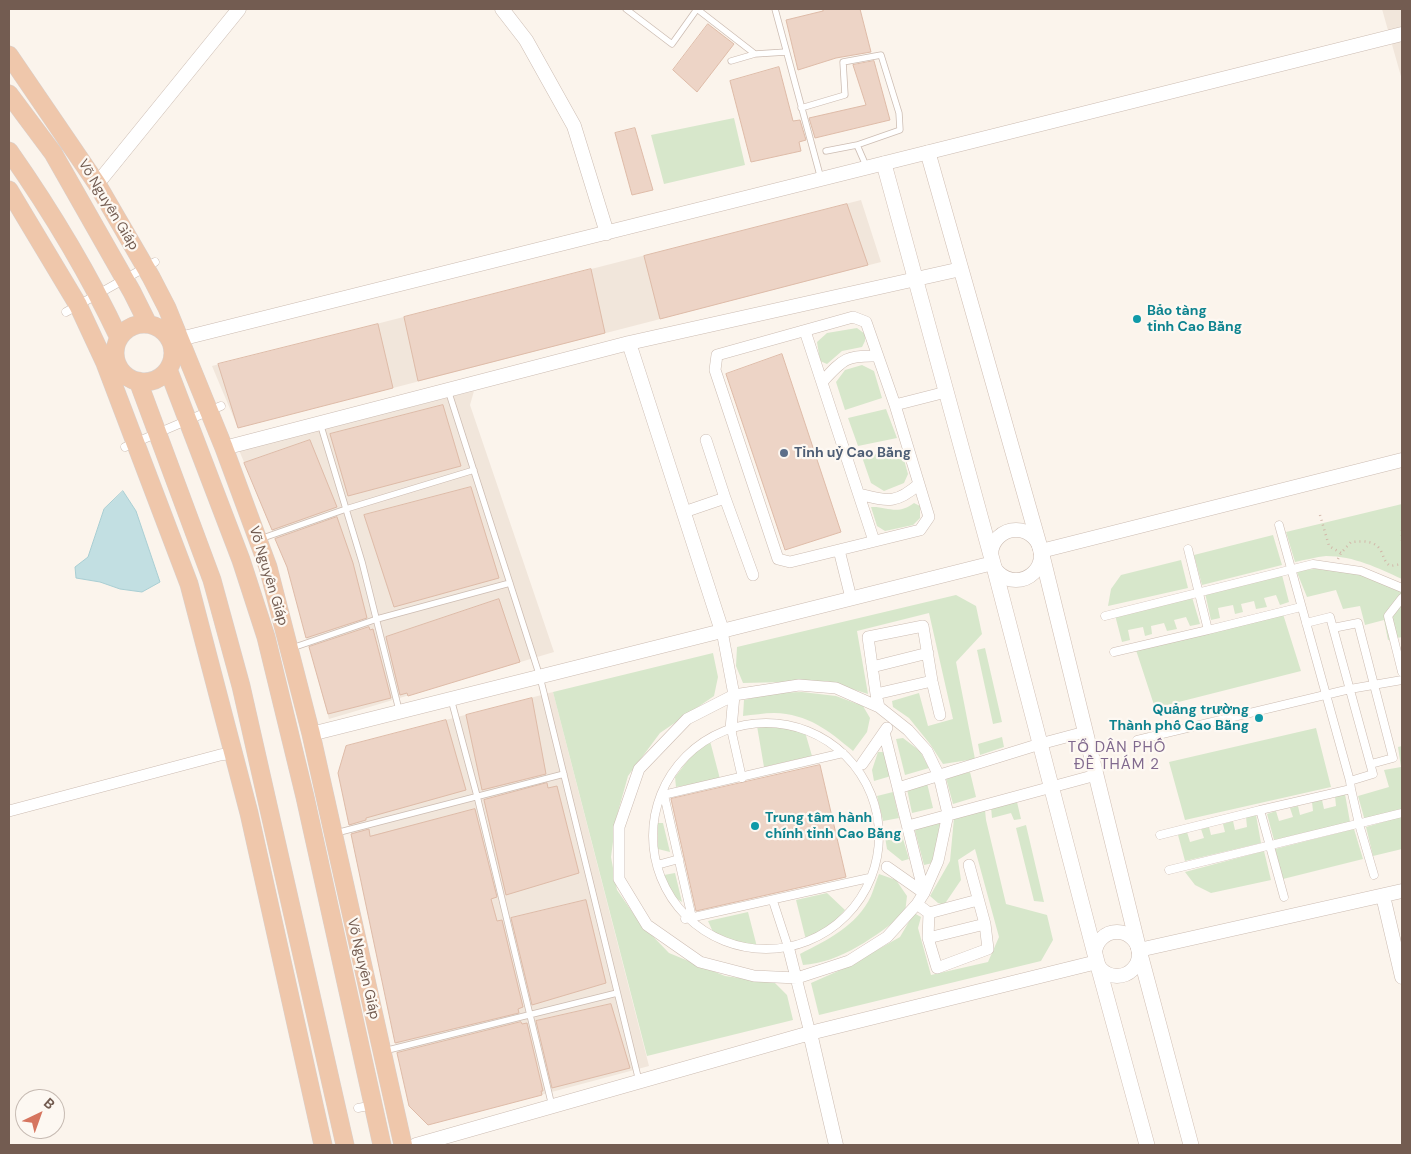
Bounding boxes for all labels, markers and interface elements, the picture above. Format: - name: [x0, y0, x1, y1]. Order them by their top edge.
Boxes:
- street label: Võ Nguyên Giáp: [74, 156, 142, 254]
- place label: Bảo tàng tỉnh Cao Bằng: [1147, 303, 1242, 336]
- marker: Bảo tàng tỉnh Cao Bằng: [1131, 313, 1143, 325]
- place label: Tỉnh uỷ Cao Bằng: [794, 445, 911, 461]
- marker: Tỉnh uỷ Cao Bằng: [778, 447, 790, 459]
- street label: Võ Nguyên Giáp: [245, 524, 291, 628]
- place label: Quảng trường Thành phố Cao Bằng: [1109, 702, 1249, 734]
- marker: Quảng trường Thành phố Cao Bằng: [1253, 712, 1265, 724]
- district label: TỔ DÂN PHỐ ĐỀ THÁM 2: [1067, 739, 1167, 774]
- place label: Trung tâm hành chính tỉnh Cao Bằng: [765, 810, 901, 842]
- marker: Trung tâm hành chính tỉnh Cao Bằng: [749, 820, 761, 832]
- street label: Võ Nguyên Giáp: [343, 917, 383, 1021]
- north arrow: [15, 1089, 65, 1139]
- text: B: [40, 1094, 59, 1113]

